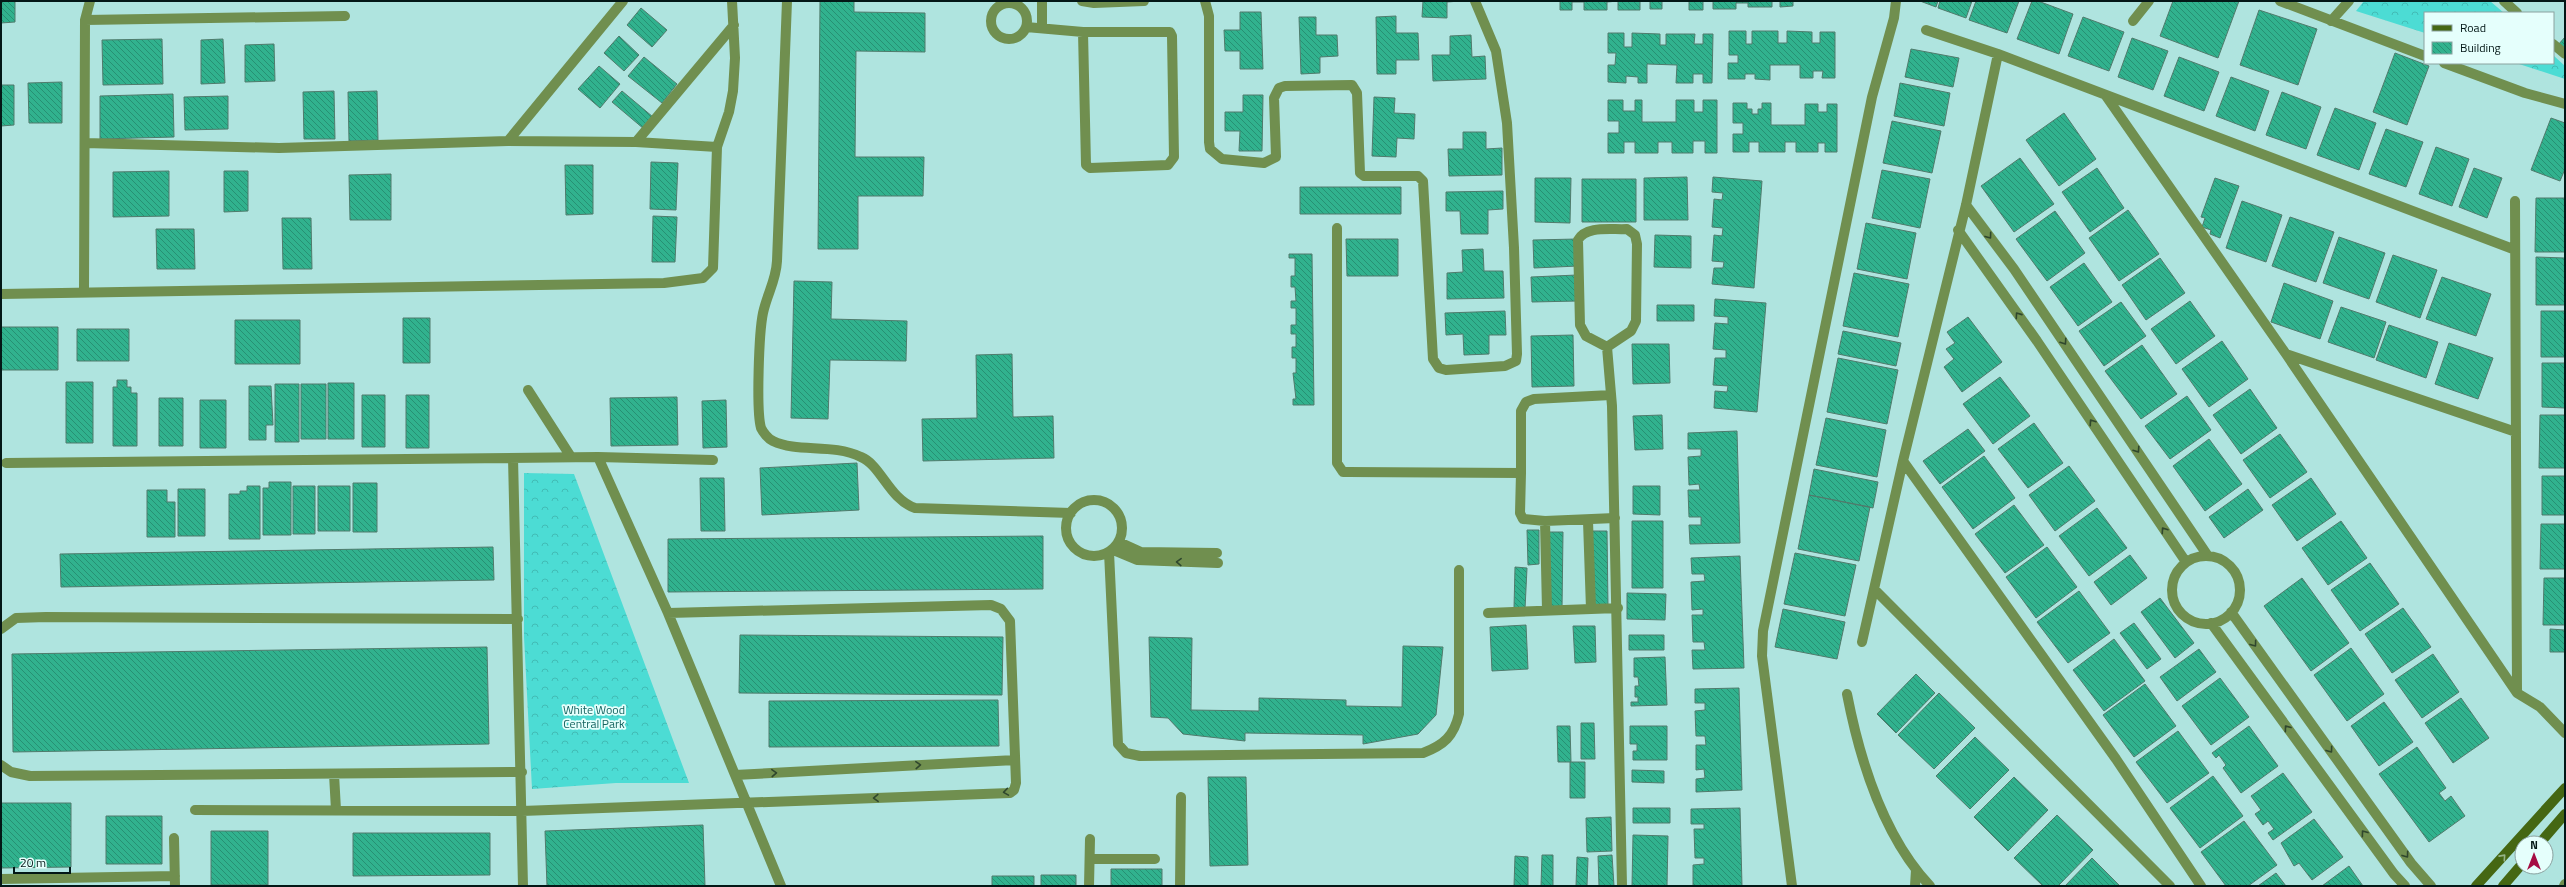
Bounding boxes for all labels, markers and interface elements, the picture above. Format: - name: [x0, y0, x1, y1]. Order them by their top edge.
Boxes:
- legend: [2424, 12, 2554, 64]
- text: Road: [2460, 18, 2486, 37]
- text: Building: [2460, 38, 2501, 57]
- one-way arrow: [1984, 232, 1992, 239]
- one-way arrow: [2015, 312, 2023, 319]
- one-way arrow: [2059, 338, 2066, 345]
- one-way arrow: [2089, 419, 2097, 426]
- one-way arrow: [2132, 446, 2140, 453]
- one-way arrow: [2161, 527, 2169, 534]
- one-way arrow: [1176, 558, 1182, 566]
- one-way arrow: [2249, 640, 2257, 647]
- park label: White Wood Central Park: [563, 700, 625, 733]
- one-way arrow: [2284, 725, 2292, 732]
- one-way arrow: [2325, 745, 2332, 752]
- one-way arrow: [915, 761, 921, 770]
- one-way arrow: [771, 769, 777, 777]
- one-way arrow: [1002, 787, 1009, 796]
- one-way arrow: [873, 793, 879, 802]
- one-way arrow: [2361, 830, 2369, 837]
- north arrow: [2514, 835, 2554, 875]
- text: N: [2530, 837, 2538, 853]
- scale bar: [14, 849, 70, 875]
- one-way arrow: [2401, 851, 2408, 858]
- text: 20 m: [20, 853, 46, 872]
- one-way arrow: [2498, 854, 2505, 862]

